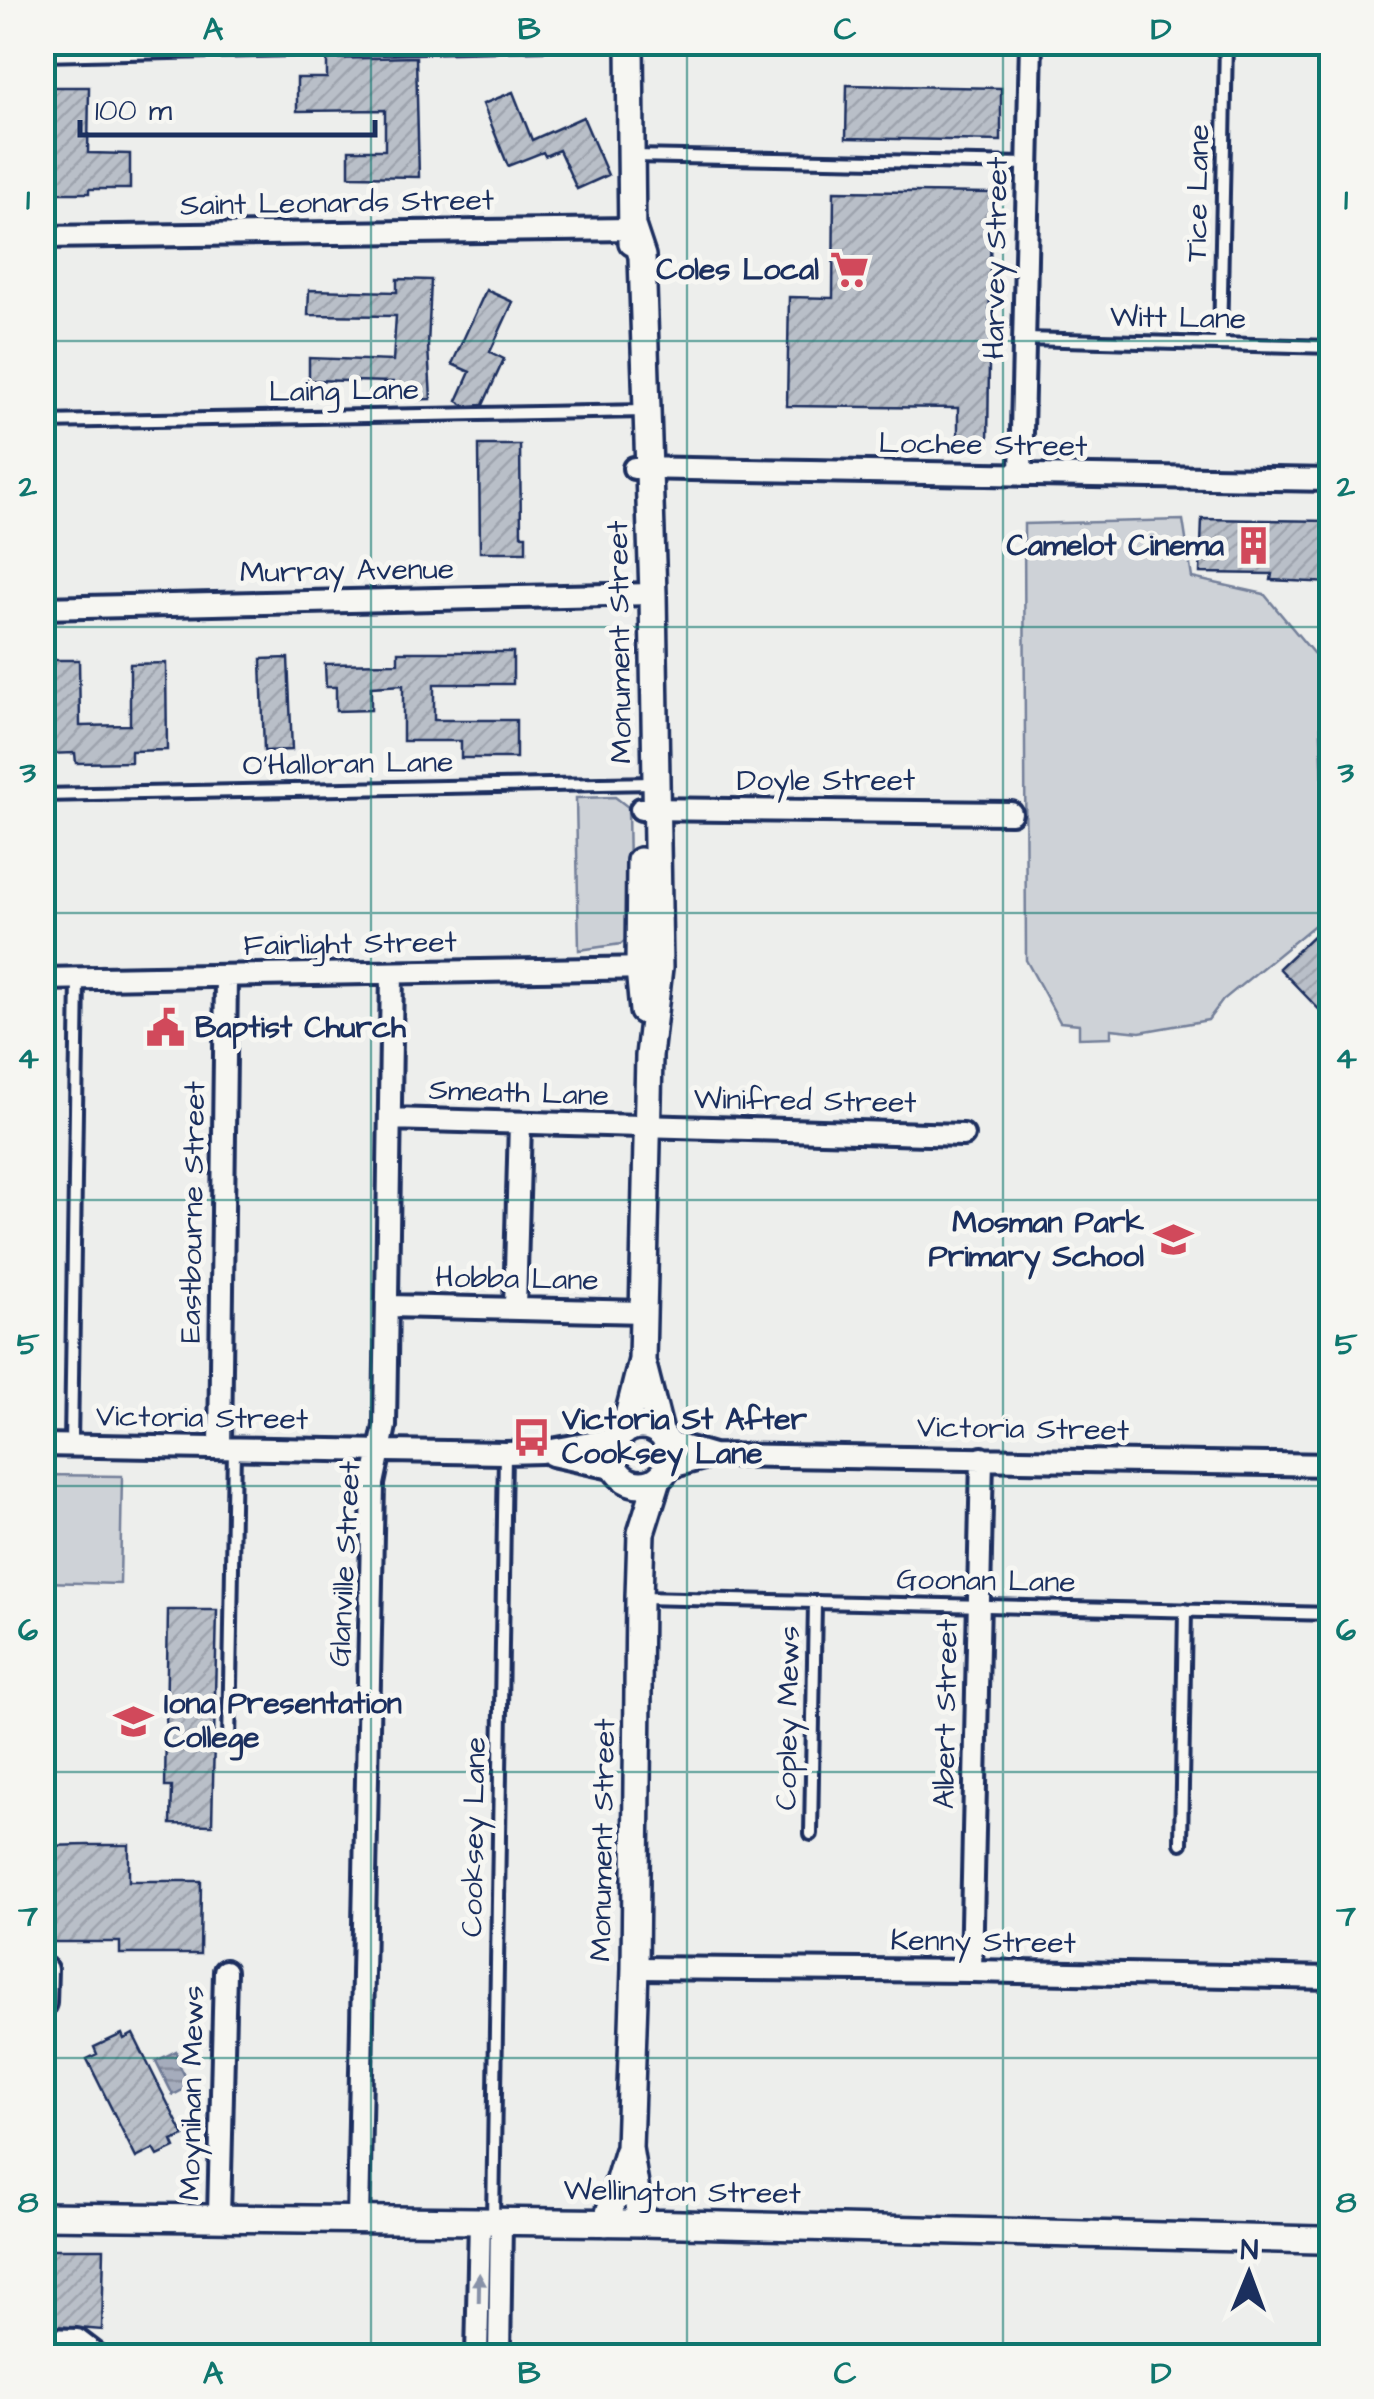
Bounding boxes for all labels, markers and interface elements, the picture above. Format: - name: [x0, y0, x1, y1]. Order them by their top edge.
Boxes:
- text: A: [203, 7, 224, 52]
- text: B: [518, 7, 541, 52]
- text: C: [834, 7, 857, 52]
- text: D: [1151, 7, 1172, 52]
- scale bar: [80, 75, 375, 137]
- text: 100 m: [95, 90, 173, 132]
- street label: Tice Lane: [1176, 124, 1220, 262]
- street label: Harvey Street: [973, 156, 1020, 360]
- text: 1: [26, 177, 30, 222]
- text: 1: [1344, 177, 1348, 222]
- street label: Saint Leonards Street: [180, 179, 494, 227]
- place label: Coles Local: [656, 249, 819, 291]
- supermarket icon: Coles Local: [828, 249, 870, 291]
- street label: Witt Lane: [1109, 296, 1247, 340]
- street label: Laing Lane: [268, 369, 420, 414]
- street label: Lochee Street: [878, 422, 1088, 468]
- text: 2: [18, 464, 38, 509]
- text: 2: [1336, 464, 1356, 509]
- street label: Monument Street: [597, 520, 643, 764]
- place label: Camelot Cinema: [1007, 525, 1225, 567]
- building icon: Camelot Cinema: [1233, 525, 1275, 567]
- street label: Murray Avenue: [239, 548, 455, 595]
- street label: O'Halloran Lane: [242, 741, 454, 787]
- text: 3: [19, 750, 37, 795]
- text: 3: [1337, 750, 1355, 795]
- street label: Doyle Street: [737, 760, 915, 803]
- street label: Fairlight Street: [243, 921, 457, 968]
- public building icon: Baptist Church: [144, 1007, 186, 1049]
- place label: Baptist Church: [195, 1007, 407, 1050]
- text: 4: [17, 1036, 39, 1081]
- text: 4: [1335, 1036, 1357, 1081]
- street label: Smeath Lane: [428, 1069, 610, 1117]
- street label: Winifred Street: [693, 1078, 917, 1124]
- street label: Eastbourne Street: [170, 1081, 216, 1343]
- place label: Mosman Park Primary School: [929, 1202, 1145, 1280]
- school or university icon: Mosman Park Primary School: [1153, 1219, 1195, 1261]
- street label: Hobba Lane: [435, 1257, 599, 1301]
- text: 5: [17, 1322, 40, 1367]
- text: 5: [1335, 1322, 1358, 1367]
- street label: Victoria Street: [96, 1395, 308, 1441]
- place label: Victoria St After Cooksey Lane: [561, 1399, 808, 1477]
- street label: Victoria Street: [917, 1406, 1129, 1452]
- bus stop icon: Victoria St After Cooksey Lane: [511, 1416, 553, 1458]
- street label: Glanville Street: [319, 1460, 371, 1668]
- street label: Goonan Lane: [896, 1558, 1076, 1604]
- text: 6: [18, 1608, 38, 1653]
- text: 6: [1336, 1608, 1356, 1653]
- street label: Albert Street: [923, 1619, 969, 1809]
- street label: Copley Mews: [765, 1625, 812, 1811]
- place label: Iona Presentation College: [164, 1683, 402, 1761]
- school or university icon: Iona Presentation College: [113, 1700, 155, 1742]
- street label: Monument Street: [580, 1718, 626, 1962]
- street label: Cooksey Lane: [451, 1736, 498, 1938]
- text: 7: [17, 1894, 38, 1939]
- text: 7: [1335, 1894, 1356, 1939]
- street label: Kenny Street: [890, 1919, 1076, 1966]
- street label: Moynihan Mews: [169, 1985, 216, 2201]
- street label: Wellington Street: [563, 2169, 801, 2216]
- text: 8: [18, 2180, 39, 2225]
- text: 8: [1336, 2180, 1357, 2225]
- north arrow: [1199, 2224, 1299, 2324]
- text: N: [1240, 2231, 1259, 2270]
- one-way arrow: [471, 2272, 487, 2304]
- text: A: [203, 2351, 224, 2396]
- text: B: [518, 2351, 541, 2396]
- text: C: [834, 2351, 857, 2396]
- text: D: [1151, 2351, 1172, 2396]

